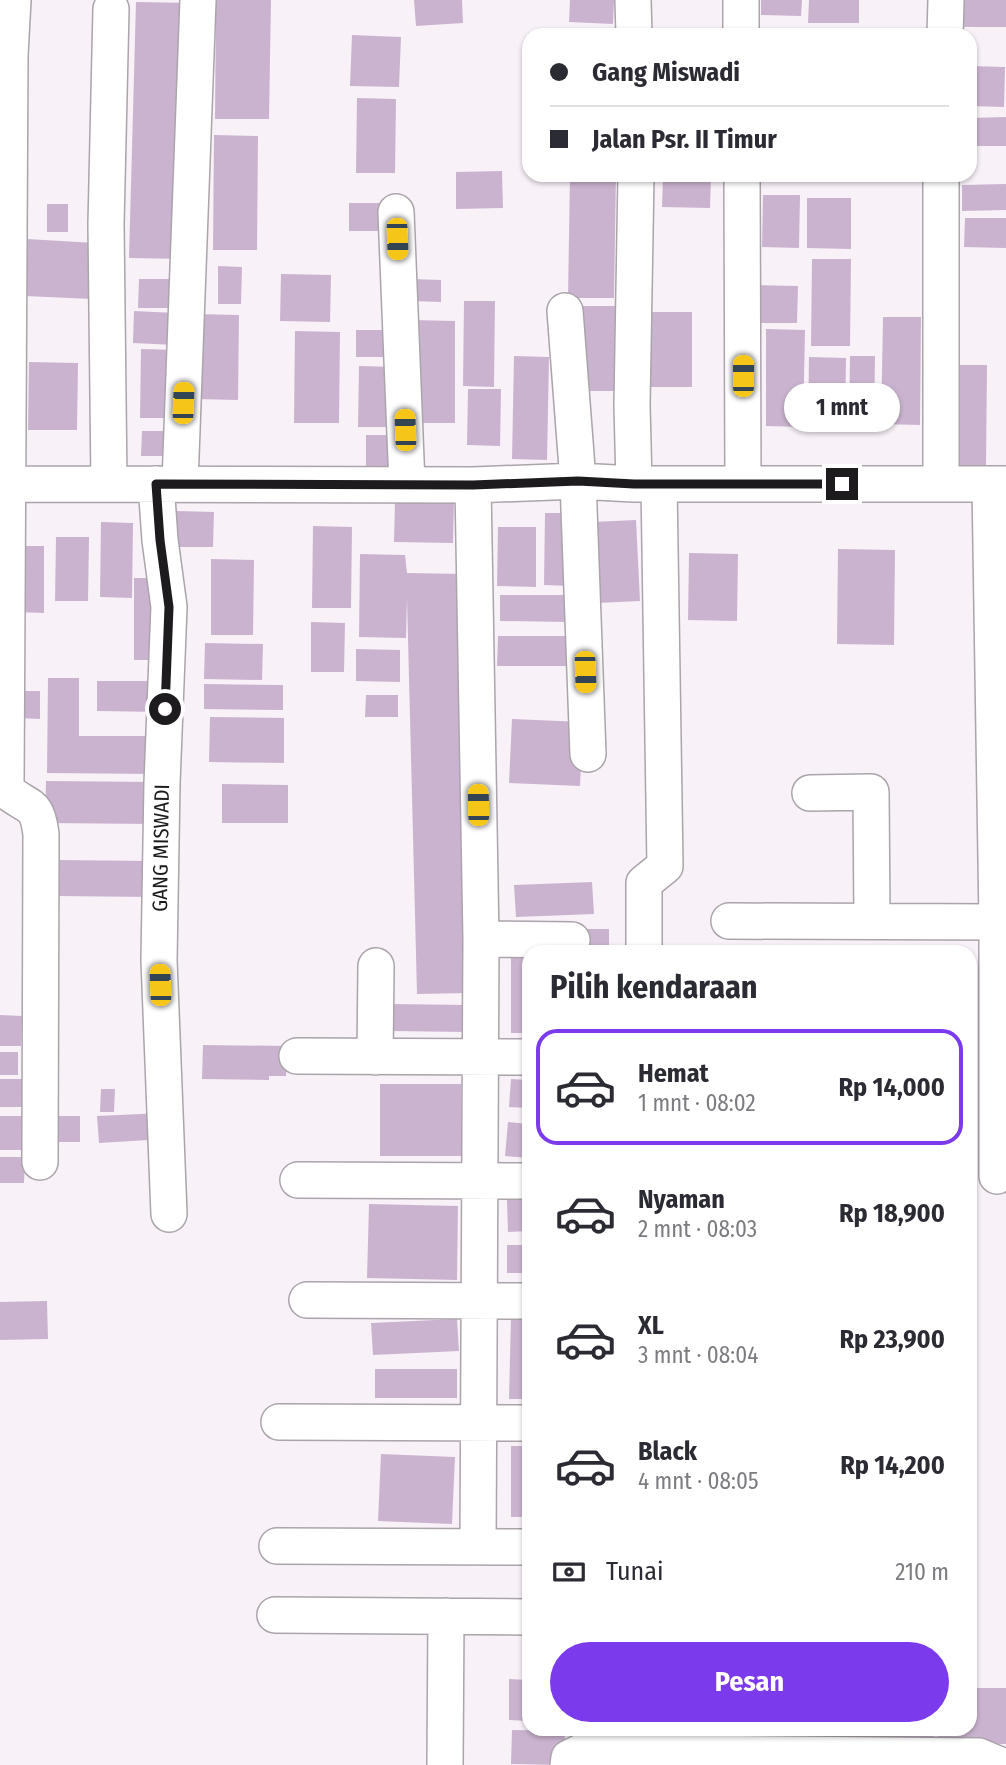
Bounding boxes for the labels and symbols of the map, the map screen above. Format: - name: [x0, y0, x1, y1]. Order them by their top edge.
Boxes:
- car: [386, 218, 409, 260]
- car: [733, 355, 754, 397]
- car: [172, 382, 195, 424]
- callout: 1 mnt: [784, 382, 900, 432]
- car: [394, 409, 417, 451]
- route end: [826, 468, 858, 500]
- car: [574, 651, 597, 693]
- route start: [149, 693, 181, 725]
- street label: GANG MISWADI: [147, 784, 175, 912]
- car: [468, 784, 489, 826]
- car: [149, 964, 172, 1006]

